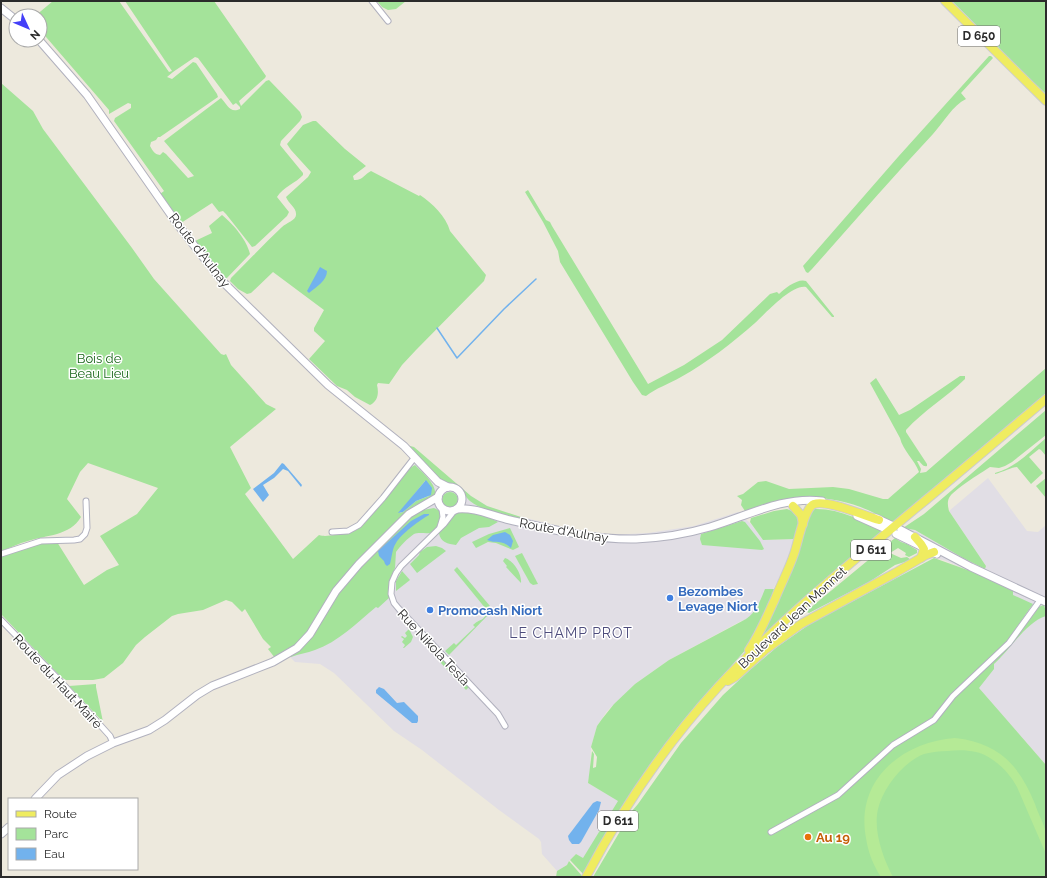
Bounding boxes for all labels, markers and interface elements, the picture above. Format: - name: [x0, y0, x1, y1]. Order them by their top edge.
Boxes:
- north arrow: [8, 8, 48, 48]
- road number: D 650: [958, 26, 1000, 46]
- text: N: [27, 27, 42, 42]
- street label: Route d'Aulnay: [166, 210, 233, 290]
- park label: Bois de Beau Lieu: [69, 351, 129, 381]
- street label: Route d'Aulnay: [518, 515, 610, 546]
- road number: D 611: [851, 540, 891, 560]
- street label: Boulevard Jean Monnet: [735, 563, 850, 671]
- place label: Bezombes Levage Niort: [678, 584, 758, 614]
- marker: Bezombes Levage Niort: [665, 593, 675, 603]
- place label: Promocash Niort: [438, 603, 542, 618]
- marker: Promocash Niort: [425, 605, 435, 615]
- street label: Rue Nikola Tesla: [394, 606, 473, 689]
- district label: LE CHAMP PROT: [509, 625, 633, 641]
- street label: Route du Haut Mairé: [10, 631, 105, 732]
- legend: [8, 798, 138, 870]
- text: Route: [44, 807, 77, 821]
- road number: D 611: [598, 811, 638, 831]
- text: Parc: [44, 827, 69, 841]
- place label: Au 19: [816, 830, 850, 845]
- marker: Au 19: [803, 832, 813, 842]
- text: Eau: [44, 847, 65, 861]

